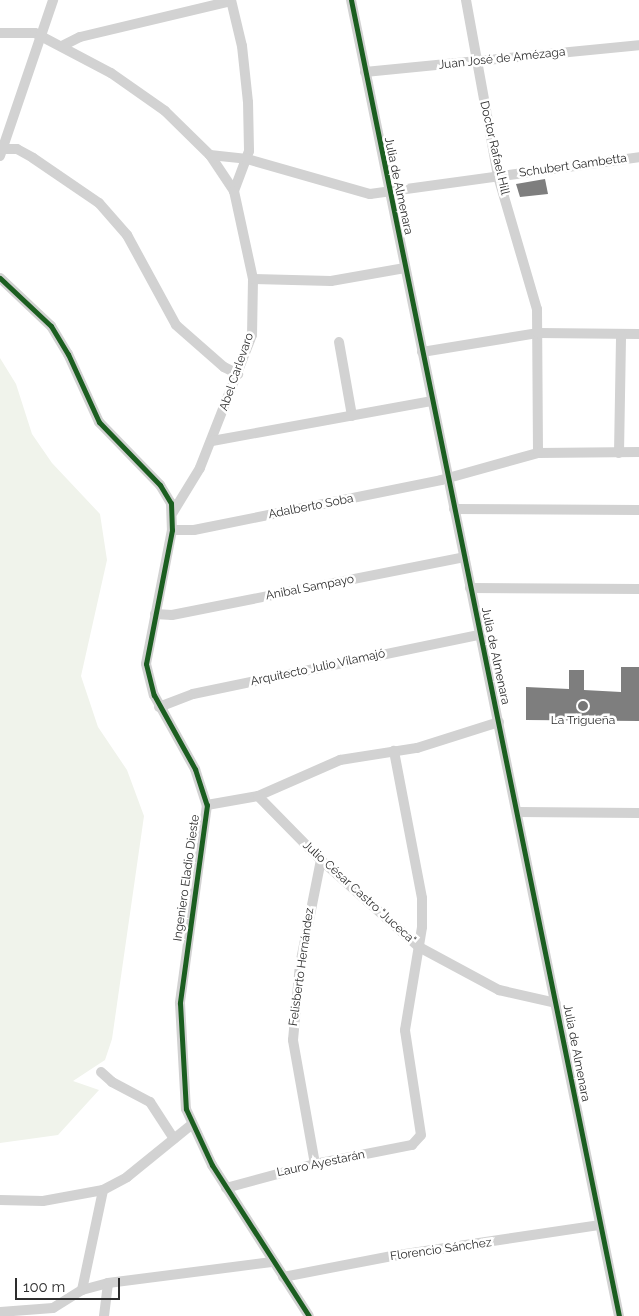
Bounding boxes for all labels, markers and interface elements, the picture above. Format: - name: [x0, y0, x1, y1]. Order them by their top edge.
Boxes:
- street label: Juan José de Amézaga: [437, 45, 567, 73]
- street label: Doctor Rafael Hill: [476, 99, 512, 197]
- street label: Julia de Almenara: [381, 136, 415, 236]
- street label: Schubert Gambetta: [518, 151, 628, 181]
- street label: Abel Carlevaro: [217, 331, 257, 413]
- street label: Adalberto Soba: [267, 492, 355, 522]
- street label: Anibal Sampayo: [264, 572, 356, 604]
- street label: Julia de Almenara: [478, 606, 512, 706]
- street label: Arquitecto Julio Vilamajó: [249, 647, 387, 689]
- marker: La Trigueña: [577, 700, 589, 712]
- place label: La Trigueña: [551, 714, 615, 728]
- street label: Ingeniero Eladio Dieste: [171, 814, 203, 942]
- street label: Julio César Castro "Juceca": [299, 838, 419, 948]
- street label: Felisberto Hernández: [287, 907, 317, 1027]
- street label: Julia de Almenara: [559, 1003, 593, 1103]
- street label: Lauro Ayestarán: [275, 1148, 367, 1180]
- street label: Florencio Sánchez: [389, 1236, 493, 1264]
- scale bar: [18, 1268, 122, 1300]
- text: 100 m: [23, 1278, 65, 1296]

